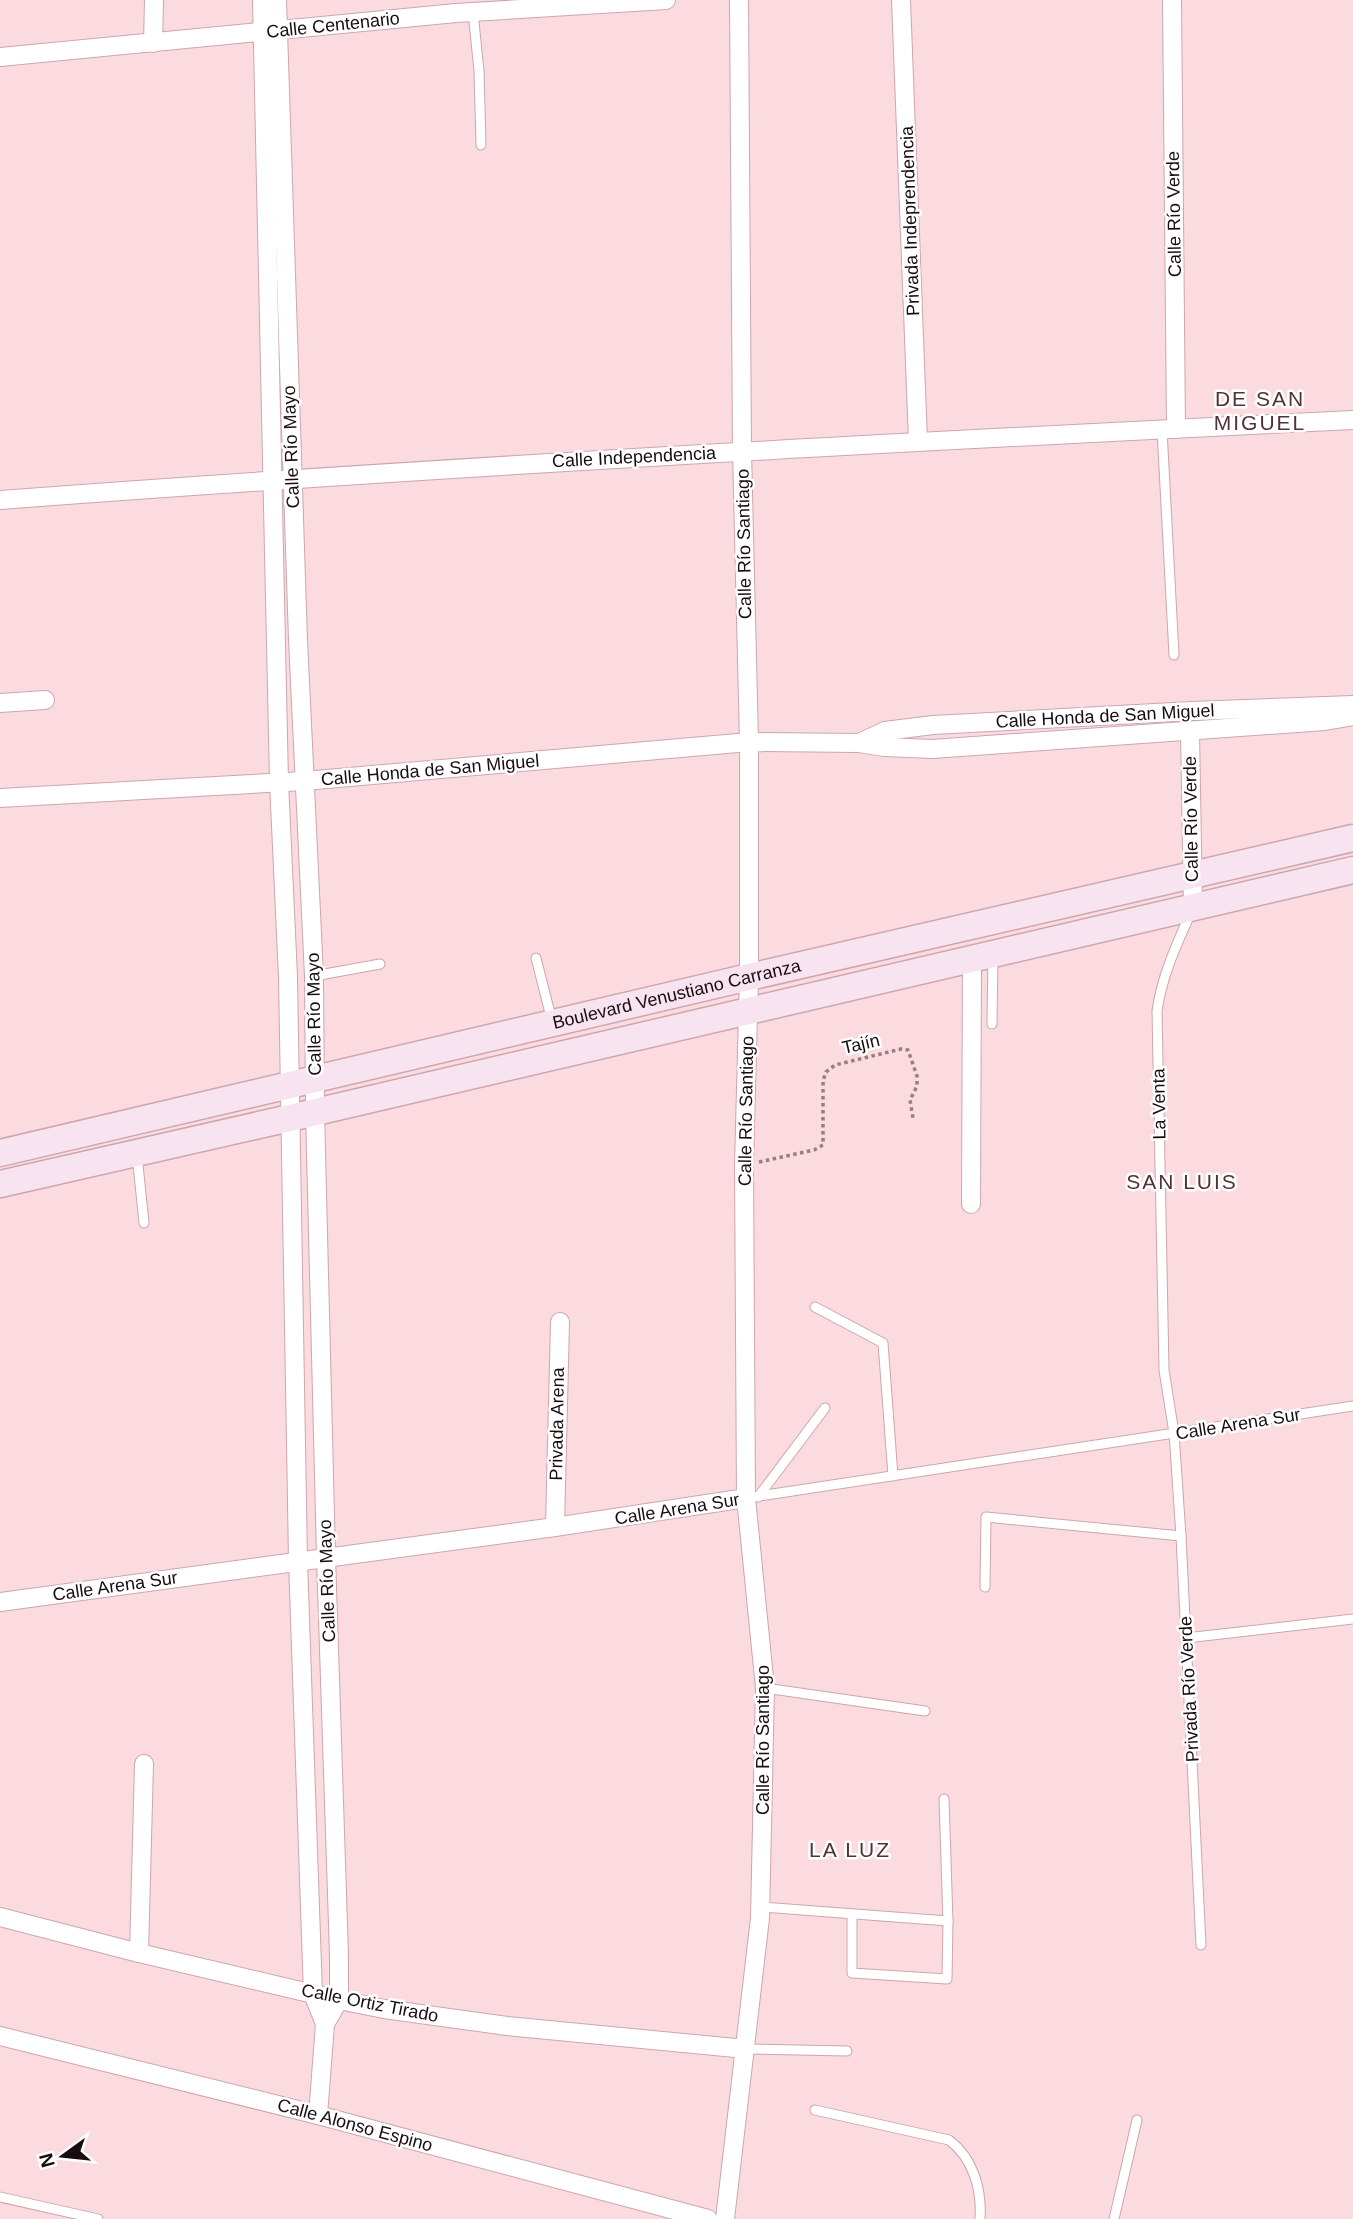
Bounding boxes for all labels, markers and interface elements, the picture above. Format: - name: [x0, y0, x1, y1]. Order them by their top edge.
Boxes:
- street label: Calle Centenario: [265, 8, 401, 42]
- street label: Privada Indeprendencia: [897, 125, 923, 316]
- street label: Calle Río Verde: [1163, 151, 1185, 277]
- street label: Calle Río Mayo: [279, 385, 303, 509]
- district label: DE SAN MIGUEL: [1214, 387, 1306, 434]
- street label: Calle Independencia: [552, 443, 717, 471]
- street label: Calle Río Santiago: [733, 469, 755, 619]
- street label: Calle Honda de San Miguel: [995, 700, 1215, 732]
- street label: Calle Honda de San Miguel: [320, 750, 540, 790]
- street label: Calle Río Verde: [1180, 756, 1202, 882]
- street label: Calle Río Mayo: [303, 952, 325, 1076]
- street label: Boulevard Venustiano Carranza: [551, 955, 804, 1033]
- street label: Tajín: [840, 1030, 882, 1058]
- street label: Calle Río Santiago: [735, 1036, 757, 1186]
- street label: La Venta: [1148, 1067, 1170, 1140]
- district label: SAN LUIS: [1126, 1170, 1238, 1193]
- street label: Privada Arena: [546, 1366, 568, 1481]
- street label: Calle Arena Sur: [1174, 1404, 1302, 1444]
- street label: Calle Arena Sur: [613, 1489, 741, 1529]
- street label: Calle Río Mayo: [315, 1519, 339, 1643]
- street label: Calle Arena Sur: [51, 1567, 179, 1605]
- street label: Privada Río Verde: [1175, 1616, 1203, 1762]
- street label: Calle Río Santiago: [753, 1665, 773, 1815]
- district label: LA LUZ: [809, 1838, 891, 1861]
- street label: Calle Ortiz Tirado: [300, 1980, 440, 2026]
- street label: Calle Alonso Espino: [275, 2095, 435, 2155]
- north arrow: [28, 2121, 98, 2191]
- text: N: [35, 2151, 59, 2170]

